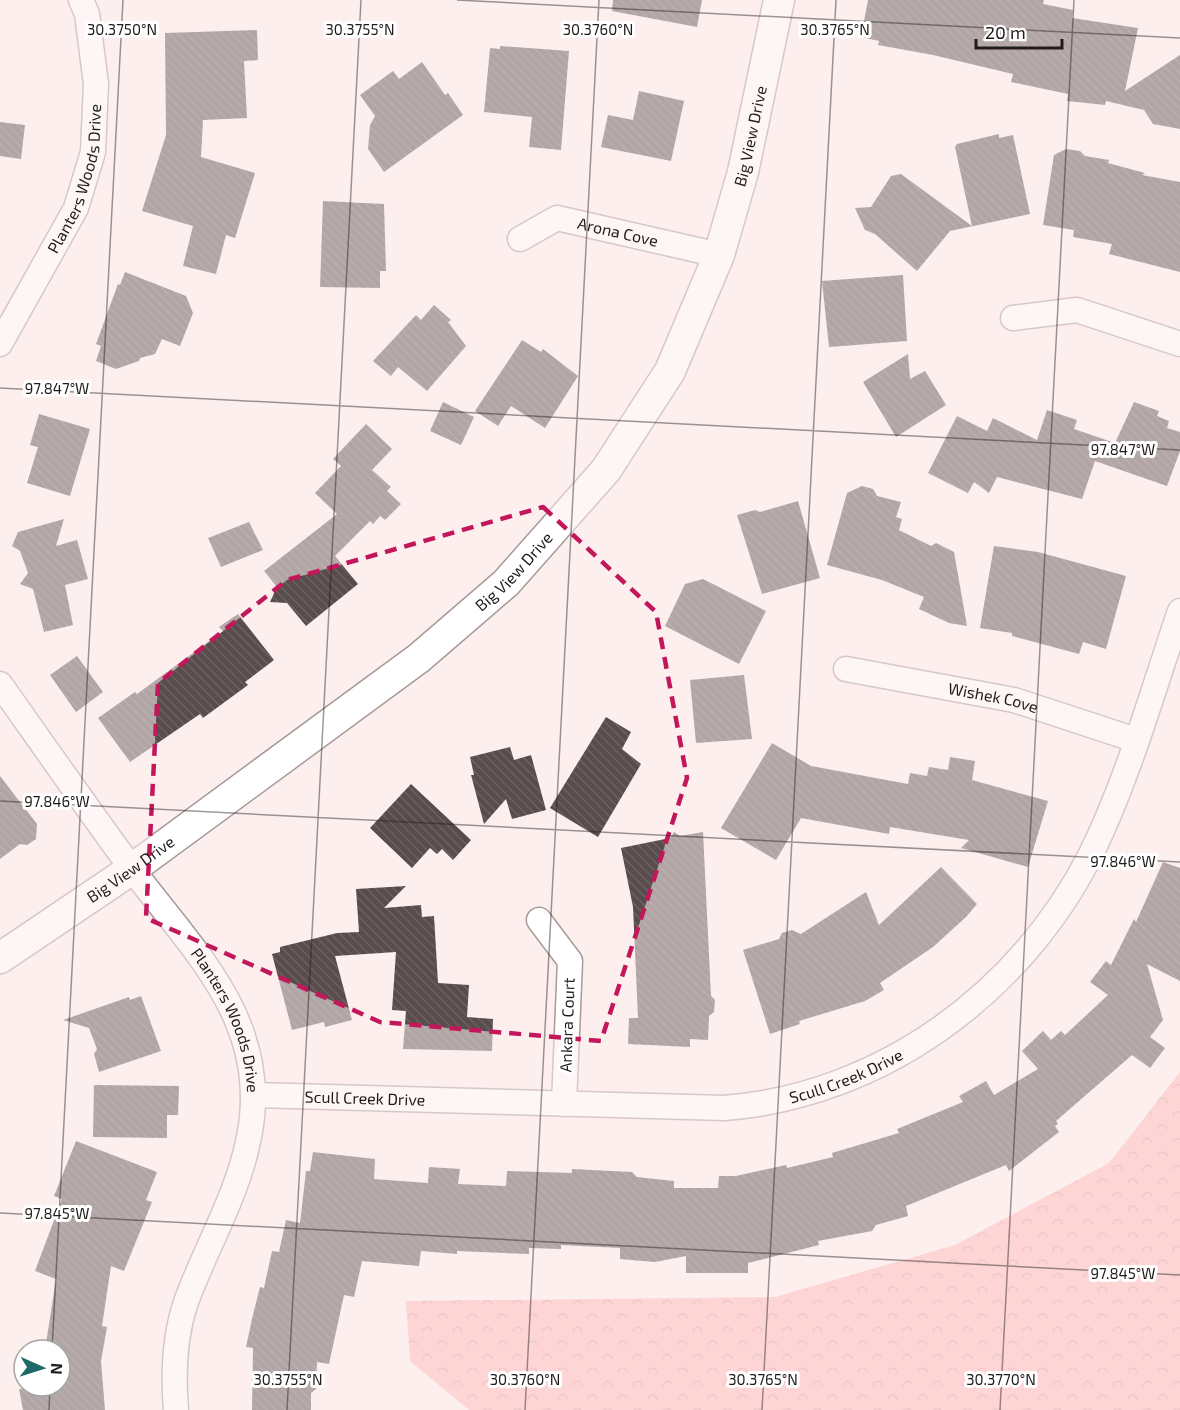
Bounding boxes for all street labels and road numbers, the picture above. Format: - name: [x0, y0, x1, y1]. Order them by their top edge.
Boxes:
- street label: Big View Drive: [729, 84, 770, 189]
- street label: Planters Woods Drive: [43, 103, 104, 256]
- street label: Arona Cove: [576, 213, 660, 250]
- street label: Big View Drive: [471, 528, 556, 614]
- street label: Wishek Cove: [947, 678, 1041, 716]
- street label: Big View Drive: [83, 831, 178, 906]
- street label: Planters Woods Drive: [188, 944, 263, 1093]
- street label: Ankara Court: [555, 977, 578, 1073]
- street label: Scull Creek Drive: [787, 1044, 906, 1106]
- street label: Scull Creek Drive: [304, 1086, 426, 1109]

